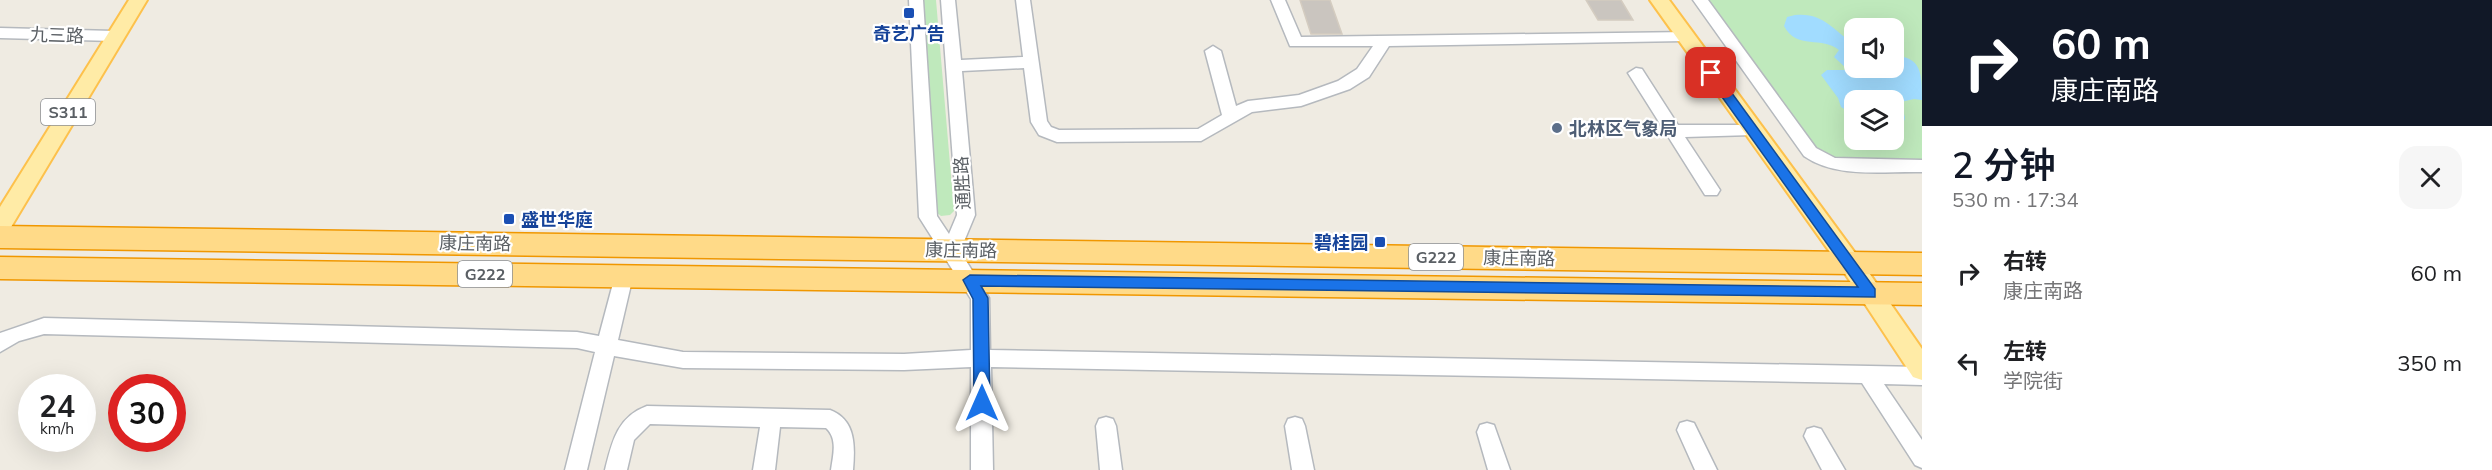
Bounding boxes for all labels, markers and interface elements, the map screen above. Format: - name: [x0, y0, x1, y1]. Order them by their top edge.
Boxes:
- marker: 奇艺广告: [902, 6, 916, 20]
- text: 60 m: [2051, 17, 2151, 70]
- map controls: [1844, 18, 1904, 150]
- button: sound: [1844, 18, 1904, 78]
- place label: 奇艺广告: [873, 22, 945, 45]
- street label: 九三路: [30, 23, 84, 47]
- icon: right: [1952, 24, 2030, 102]
- pin: [1685, 47, 1736, 98]
- icon: arrive: [1694, 56, 1727, 89]
- text: 康庄南路: [2051, 73, 2159, 107]
- button: layers: [1844, 90, 1904, 150]
- road number: S311: [41, 99, 95, 125]
- place label: 北林区气象局: [1569, 117, 1677, 140]
- marker: 北林区气象局: [1550, 121, 1564, 135]
- text: 2 分钟: [1952, 142, 2055, 187]
- button: close: [2399, 146, 2462, 209]
- street label: 通胜路: [949, 155, 975, 211]
- text: 530 m · 17:34: [1952, 187, 2078, 212]
- place label: 盛世华庭: [521, 208, 593, 231]
- marker: 盛世华庭: [502, 212, 516, 226]
- street label: 康庄南路: [439, 231, 511, 255]
- place label: 碧桂园: [1314, 231, 1368, 254]
- marker: 碧桂园: [1373, 235, 1387, 249]
- street label: 康庄南路: [925, 238, 997, 262]
- road number: G222: [1409, 244, 1463, 270]
- street label: 康庄南路: [1483, 246, 1555, 270]
- text: 右转: [2003, 247, 2047, 275]
- icon: right: [1952, 257, 1985, 290]
- text: 60 m: [2411, 259, 2462, 287]
- road number: G222: [458, 261, 512, 287]
- text: 康庄南路: [2003, 278, 2083, 303]
- text: 左转: [2003, 337, 2047, 365]
- icon: left: [1952, 347, 1985, 380]
- text: 350 m: [2397, 349, 2462, 377]
- text: 学院街: [2003, 368, 2063, 393]
- position arrow: [950, 371, 1014, 435]
- speed limit sign: 30: [108, 374, 186, 452]
- text: 24: [39, 387, 75, 425]
- text: km/h: [40, 419, 74, 438]

